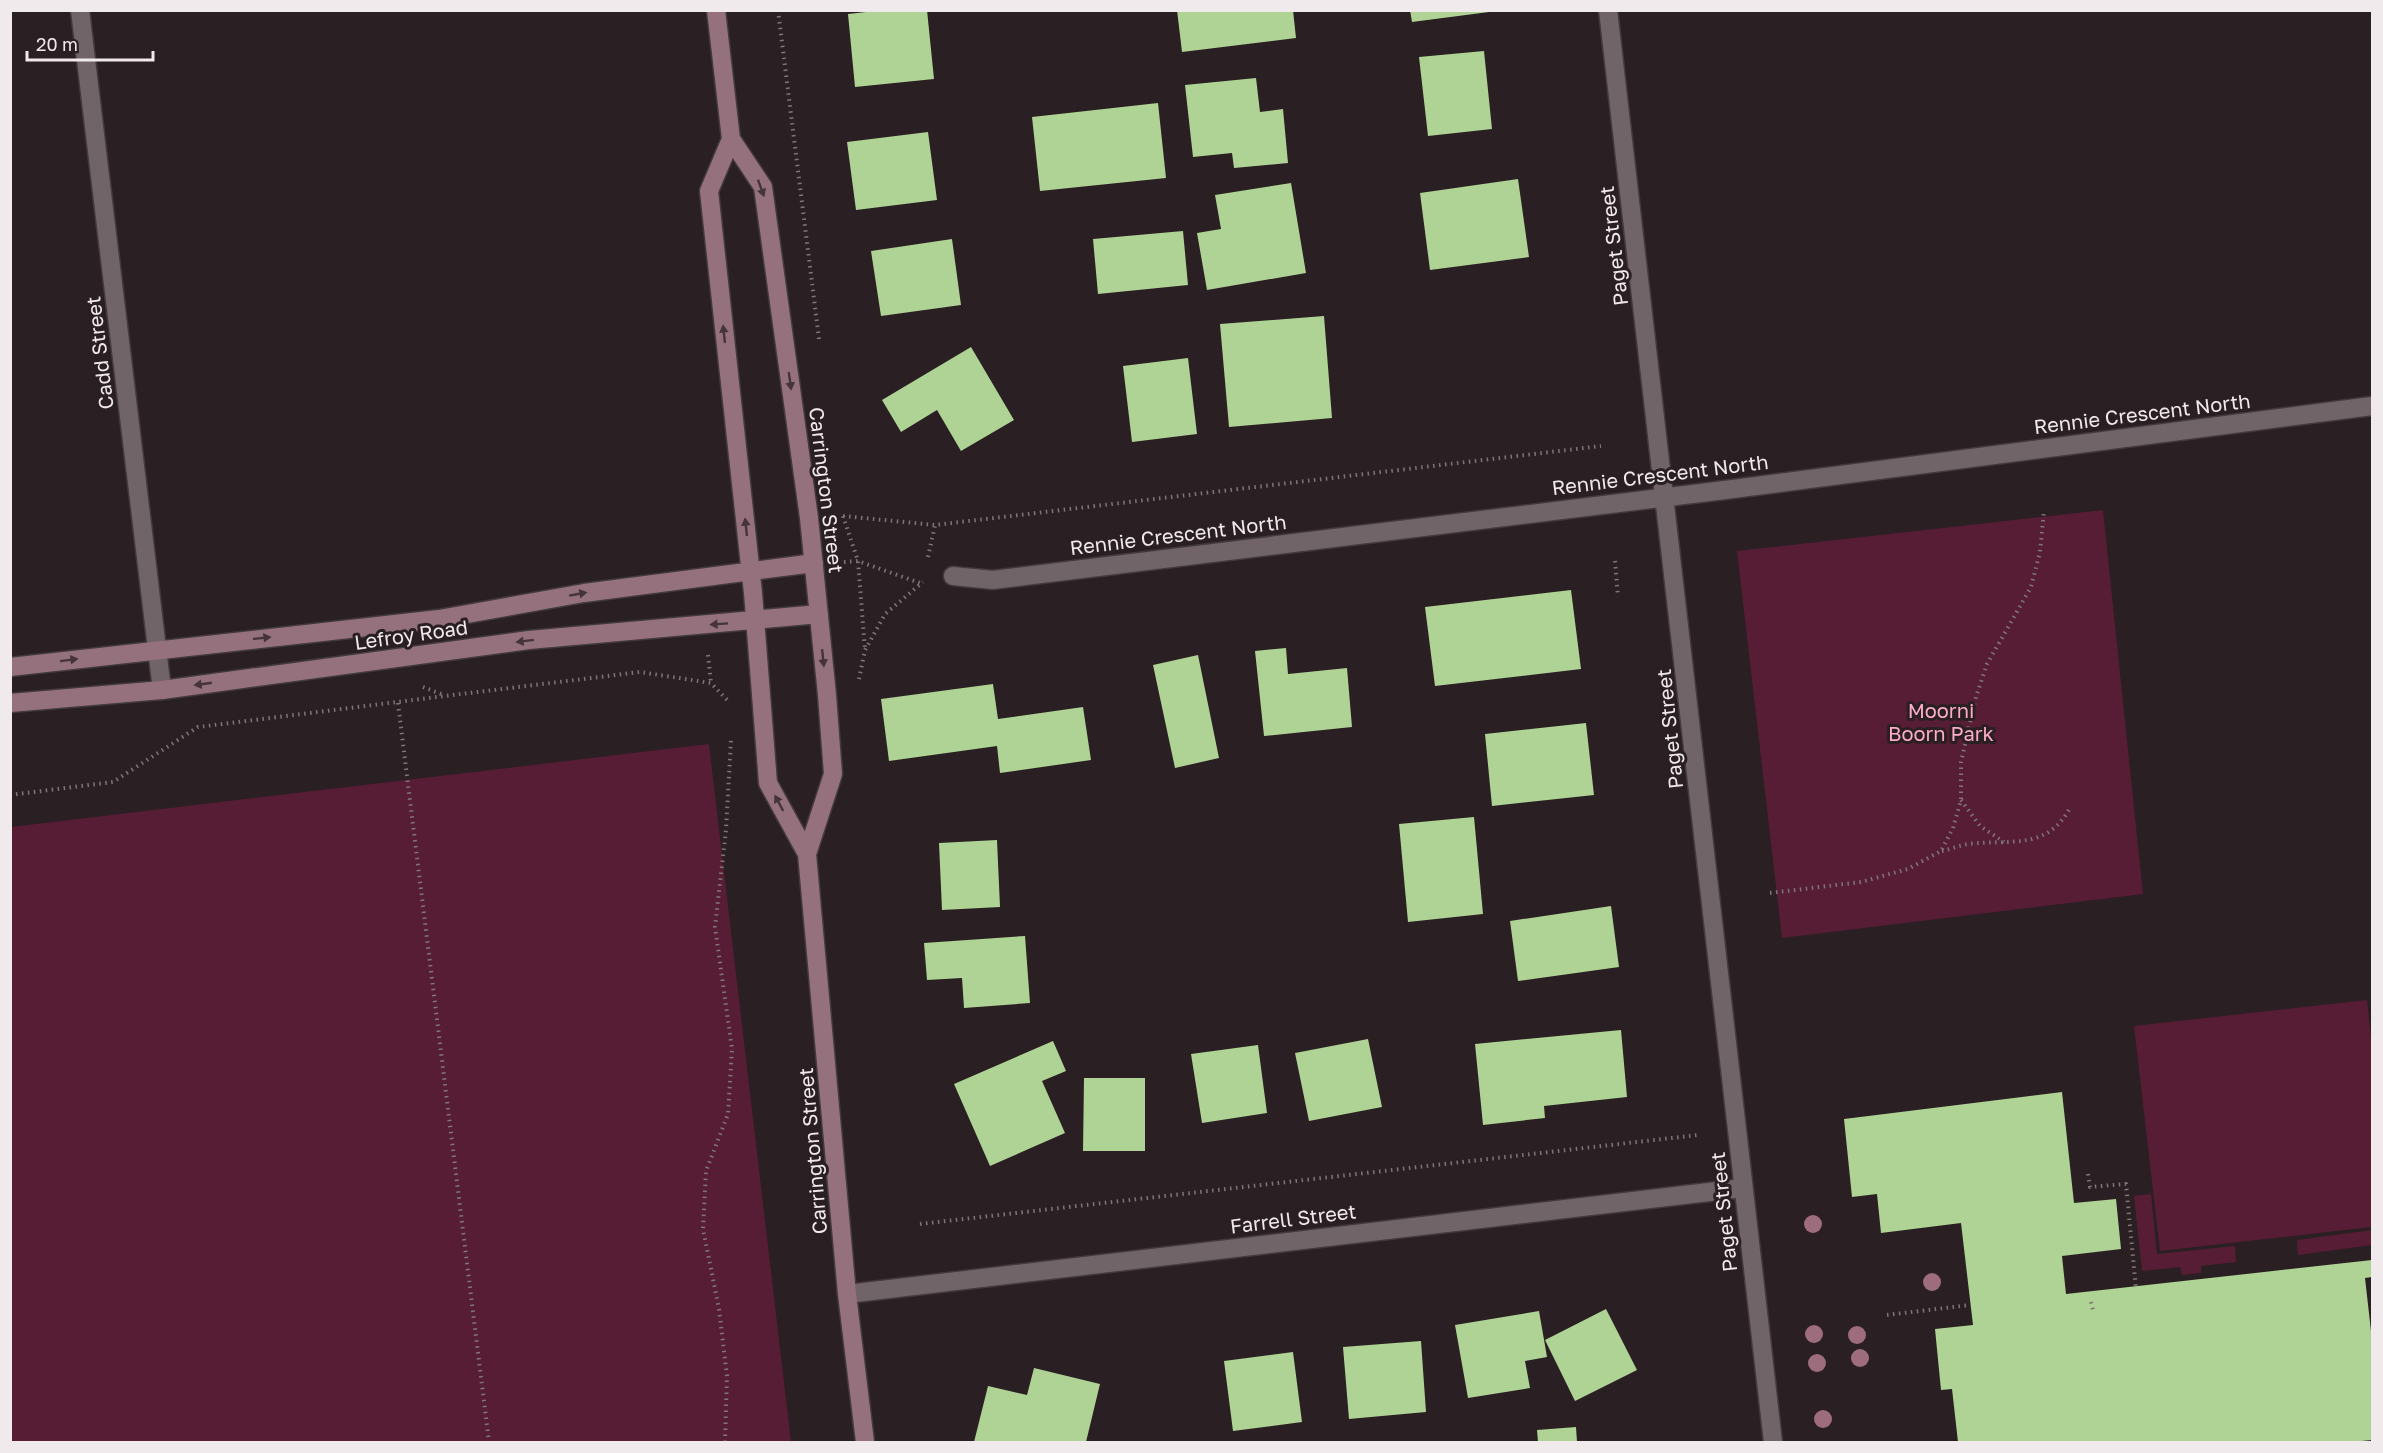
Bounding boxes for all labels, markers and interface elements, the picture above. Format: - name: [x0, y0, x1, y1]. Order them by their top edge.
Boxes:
- scale bar: [27, 24, 153, 62]
- text: 20 m: [36, 33, 78, 55]
- one-way arrow: [756, 180, 766, 198]
- street label: Paget Street: [1594, 185, 1632, 307]
- street label: Cadd Street: [80, 295, 118, 411]
- one-way arrow: [720, 324, 729, 343]
- one-way arrow: [785, 371, 794, 390]
- street label: Rennie Crescent North: [2032, 388, 2252, 438]
- street label: Carrington Street: [805, 406, 849, 574]
- street label: Rennie Crescent North: [1550, 449, 1770, 499]
- street label: Rennie Crescent North: [1068, 509, 1288, 559]
- one-way arrow: [741, 518, 751, 537]
- one-way arrow: [569, 589, 588, 598]
- street label: Lefroy Road: [353, 614, 469, 654]
- one-way arrow: [709, 620, 728, 629]
- one-way arrow: [253, 634, 272, 643]
- one-way arrow: [515, 637, 534, 646]
- one-way arrow: [818, 648, 828, 667]
- one-way arrow: [59, 656, 78, 665]
- street label: Paget Street: [1651, 668, 1687, 790]
- one-way arrow: [193, 680, 212, 689]
- park label: Moorni Boorn Park: [1888, 698, 1994, 745]
- one-way arrow: [774, 794, 784, 811]
- street label: Carrington Street: [793, 1067, 831, 1235]
- street label: Paget Street: [1705, 1151, 1741, 1273]
- street label: Farrell Street: [1229, 1198, 1357, 1238]

